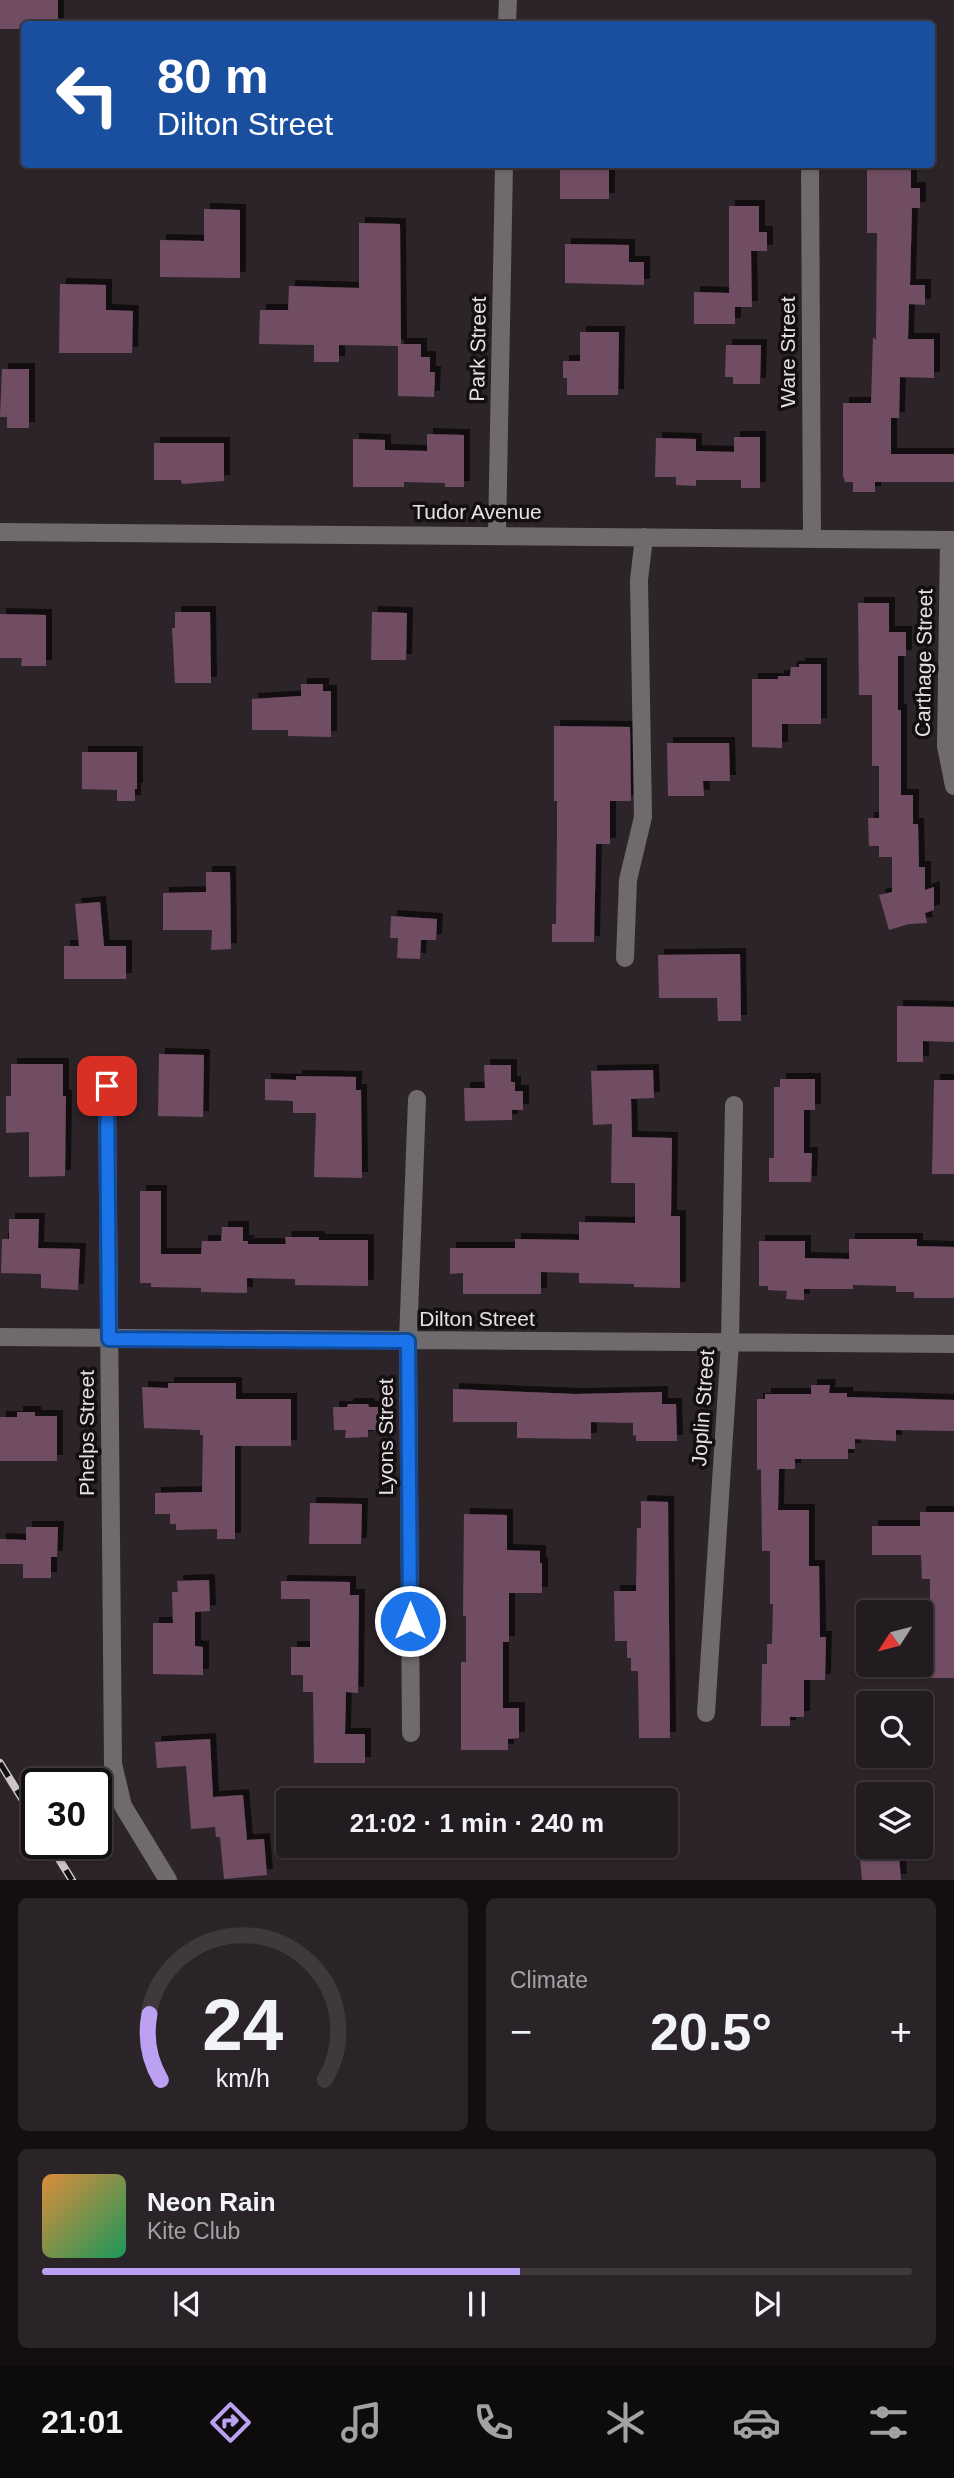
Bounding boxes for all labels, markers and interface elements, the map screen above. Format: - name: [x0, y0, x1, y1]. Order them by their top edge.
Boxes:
- icon: left: [42, 49, 133, 140]
- text: 80 m: [157, 49, 269, 103]
- text: Dilton Street: [157, 106, 333, 142]
- street label: Park Street: [465, 296, 490, 402]
- street label: Ware Street: [776, 296, 799, 408]
- street label: Tudor Avenue: [412, 500, 542, 523]
- street label: Carthage Street: [911, 589, 936, 737]
- pin: [77, 1056, 137, 1116]
- icon: arrive: [88, 1067, 126, 1105]
- street label: Dilton Street: [419, 1307, 535, 1330]
- street label: Joplin Street: [687, 1349, 718, 1467]
- street label: Phelps Street: [75, 1370, 98, 1496]
- street label: Lyons Street: [374, 1378, 397, 1496]
- position arrow: [373, 1584, 447, 1658]
- north arrow: [856, 1600, 933, 1676]
- map controls: [856, 1600, 933, 1859]
- button: search: [856, 1691, 933, 1768]
- speed limit sign: 30: [21, 1768, 112, 1859]
- button: layers: [856, 1782, 933, 1859]
- text: 21:02 · 1 min · 240 m: [350, 1808, 604, 1838]
- text: Climate: [510, 1967, 588, 1993]
- text: 24: [203, 1985, 284, 2066]
- text: 20.5°: [650, 2003, 772, 2061]
- text: −: [510, 2011, 532, 2053]
- text: +: [890, 2011, 912, 2053]
- text: km/h: [216, 2064, 270, 2092]
- text: Neon Rain: [147, 2187, 276, 2217]
- text: Kite Club: [147, 2218, 240, 2244]
- icon: previous: [168, 2285, 206, 2323]
- icon: pause: [458, 2285, 496, 2323]
- icon: next: [748, 2285, 786, 2323]
- icon: directions: [206, 2398, 255, 2447]
- icon: music: [337, 2398, 386, 2447]
- icon: phone: [469, 2398, 518, 2447]
- icon: climate: [601, 2398, 650, 2447]
- icon: car: [732, 2398, 781, 2447]
- icon: filters: [864, 2398, 913, 2447]
- text: 21:01: [41, 2404, 123, 2440]

